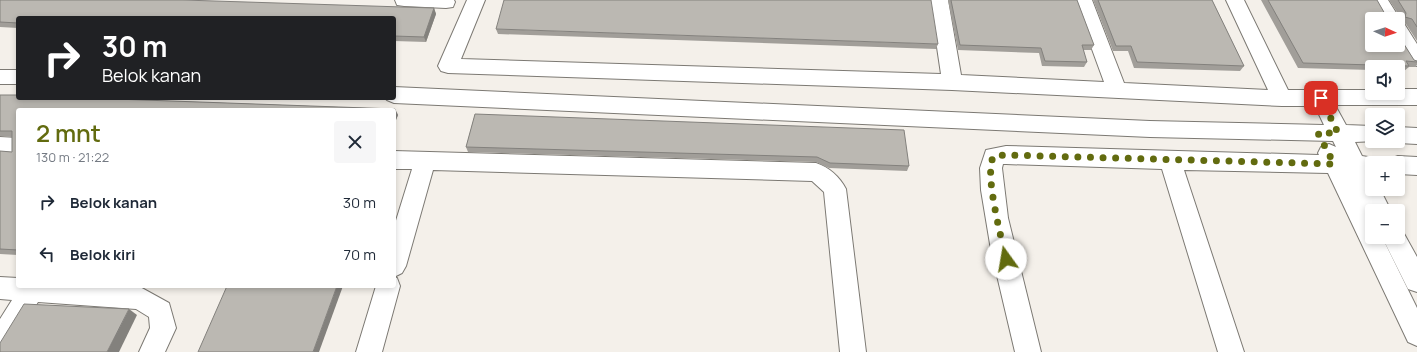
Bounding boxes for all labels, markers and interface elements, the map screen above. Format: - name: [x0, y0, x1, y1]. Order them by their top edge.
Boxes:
- north arrow: [1365, 12, 1405, 52]
- map controls: [1365, 12, 1405, 244]
- text: 30 m: [102, 27, 167, 65]
- icon: right: [36, 32, 88, 84]
- button: sound: [1365, 60, 1405, 100]
- text: Belok kanan: [102, 63, 201, 87]
- pin: [1304, 81, 1338, 115]
- icon: arrive: [1310, 87, 1332, 109]
- button: layers: [1365, 108, 1405, 148]
- text: 2 mnt: [36, 116, 101, 149]
- button: close: [334, 121, 376, 163]
- text: 130 m · 21:22: [36, 148, 109, 166]
- button: +: [1365, 156, 1405, 196]
- icon: right: [36, 191, 58, 213]
- text: Belok kanan: [70, 192, 157, 213]
- text: 30 m: [343, 192, 376, 213]
- button: −: [1365, 204, 1405, 244]
- position arrow: [985, 238, 1027, 280]
- icon: left: [36, 243, 58, 265]
- text: Belok kiri: [70, 244, 136, 265]
- text: 70 m: [344, 244, 376, 265]

